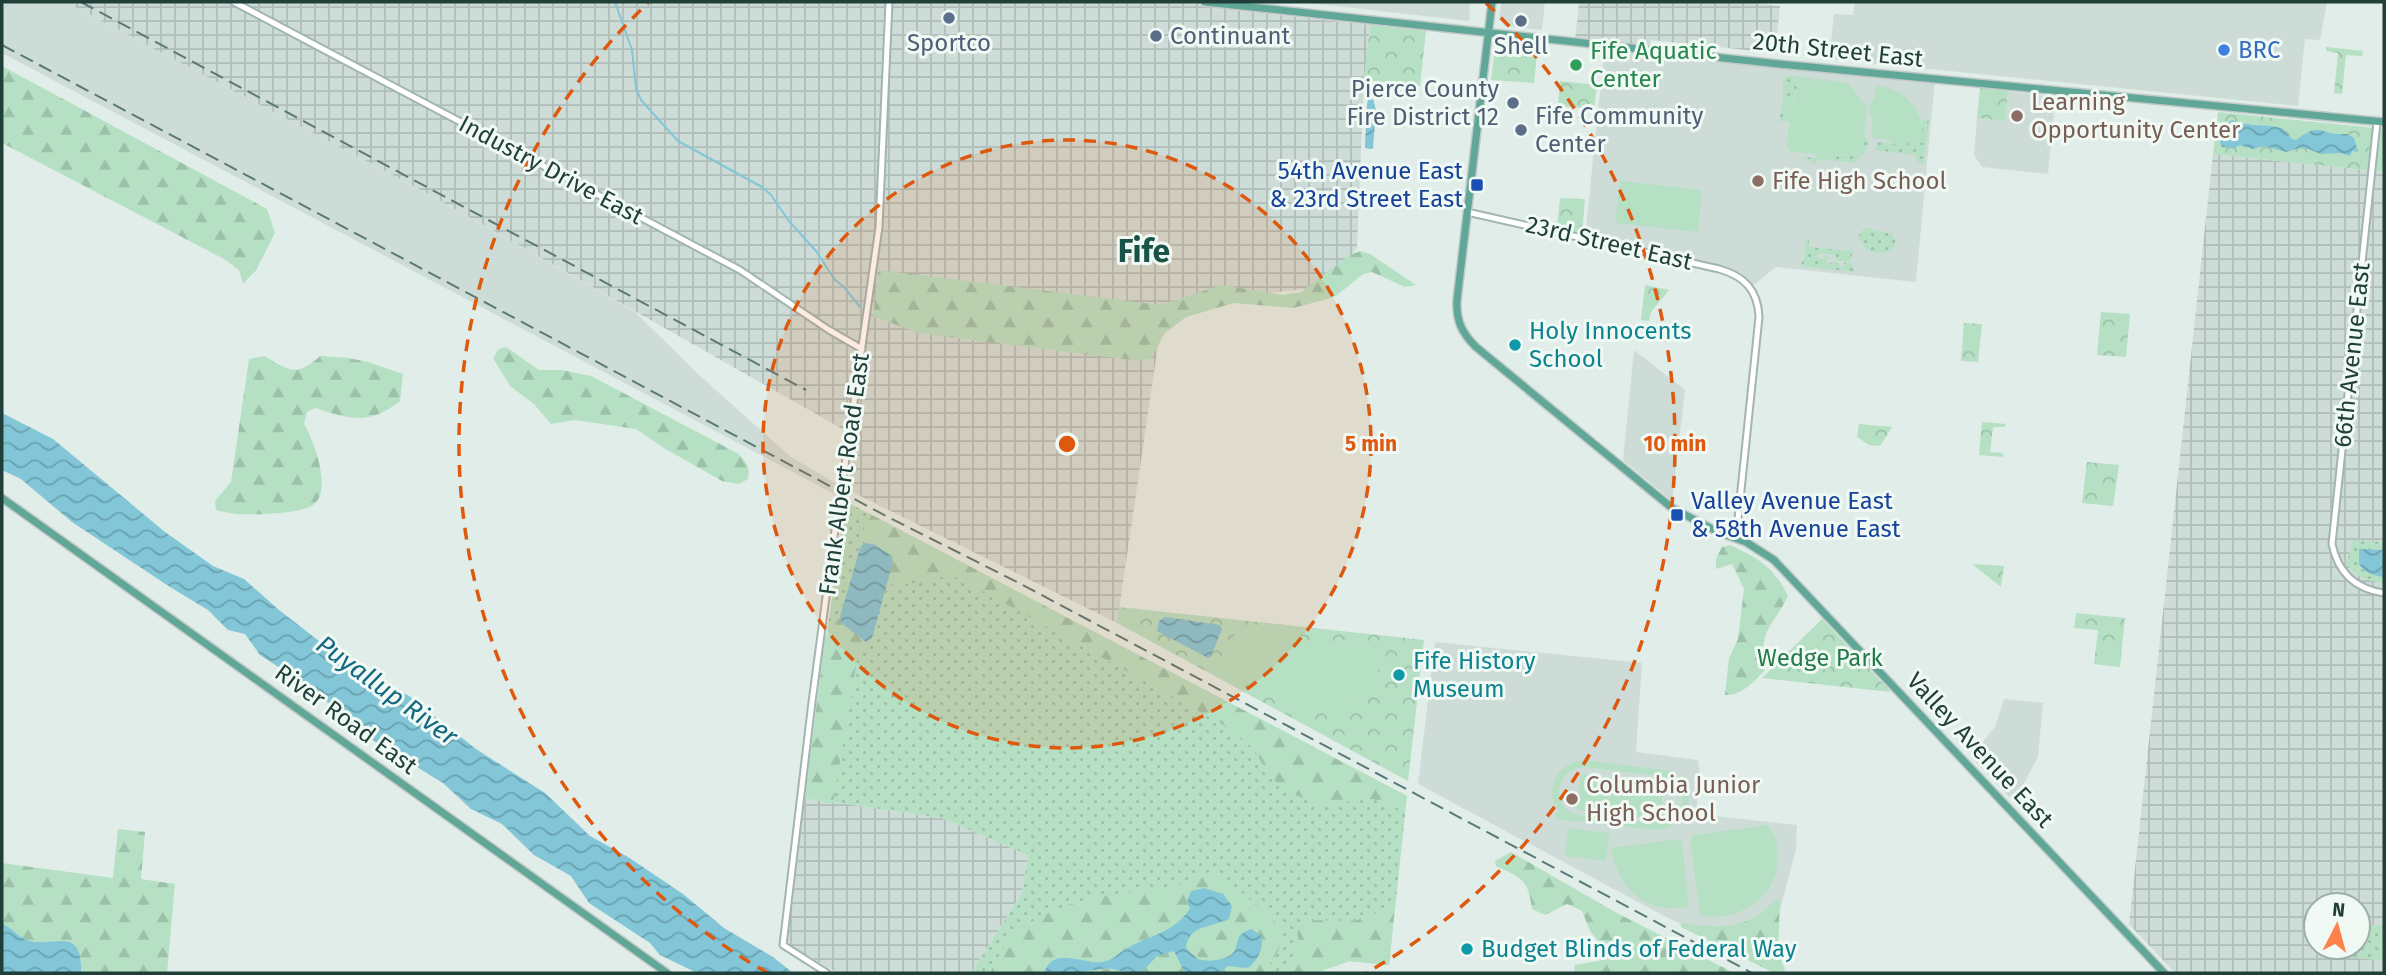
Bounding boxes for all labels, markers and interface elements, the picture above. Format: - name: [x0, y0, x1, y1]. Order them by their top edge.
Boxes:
- marker: Sportco: [941, 10, 957, 26]
- marker: Shell: [1513, 13, 1529, 29]
- place label: Continuant: [1170, 22, 1291, 50]
- street label: 20th Street East: [1751, 27, 1925, 73]
- marker: Continuant: [1148, 28, 1164, 44]
- place label: Sportco: [907, 29, 991, 57]
- place label: Shell: [1494, 32, 1548, 60]
- place label: BRC: [2238, 36, 2280, 64]
- place label: Fife Aquatic Center: [1590, 37, 1717, 93]
- marker: BRC: [2216, 42, 2232, 58]
- marker: Fife Aquatic Center: [1568, 57, 1584, 73]
- place label: Pierce County Fire District 12: [1346, 75, 1499, 131]
- place label: Learning Opportunity Center: [2031, 88, 2241, 144]
- marker: Pierce County Fire District 12: [1505, 95, 1521, 111]
- place label: Fife Community Center: [1535, 102, 1703, 158]
- marker: Learning Opportunity Center: [2009, 108, 2025, 124]
- street label: Industry Drive East: [454, 110, 648, 231]
- marker: Fife Community Center: [1513, 122, 1529, 138]
- place label: 54th Avenue East & 23rd Street East: [1269, 157, 1463, 213]
- place label: Fife High School: [1772, 167, 1947, 195]
- marker: Fife High School: [1750, 173, 1766, 189]
- marker: 54th Avenue East & 23rd Street East: [1469, 177, 1485, 193]
- street label: 23rd Street East: [1523, 210, 1695, 276]
- district label: Fife: [1118, 232, 1170, 270]
- street label: 66th Avenue East: [2328, 261, 2376, 449]
- place label: Holy Innocents School: [1529, 317, 1692, 373]
- marker: Holy Innocents School: [1507, 337, 1523, 353]
- street label: Frank Albert Road East: [813, 351, 875, 597]
- text: 5 min: [1345, 431, 1397, 457]
- text: 10 min: [1644, 431, 1706, 457]
- centre of rings: [1055, 432, 1079, 456]
- place label: Valley Avenue East & 58th Avenue East: [1691, 487, 1901, 543]
- marker: Valley Avenue East & 58th Avenue East: [1669, 507, 1685, 523]
- water label: Puyallup River: [310, 629, 464, 753]
- park label: Wedge Park: [1757, 644, 1884, 672]
- place label: Fife History Museum: [1413, 647, 1536, 703]
- street label: River Road East: [270, 658, 423, 780]
- marker: Fife History Museum: [1391, 667, 1407, 683]
- street label: Valley Avenue East: [1901, 667, 2059, 833]
- place label: Columbia Junior High School: [1586, 771, 1761, 827]
- marker: Columbia Junior High School: [1564, 791, 1580, 807]
- north arrow: [2302, 891, 2372, 961]
- text: N: [2331, 897, 2346, 922]
- place label: Budget Blinds of Federal Way: [1481, 935, 1797, 963]
- marker: Budget Blinds of Federal Way: [1459, 941, 1475, 957]

